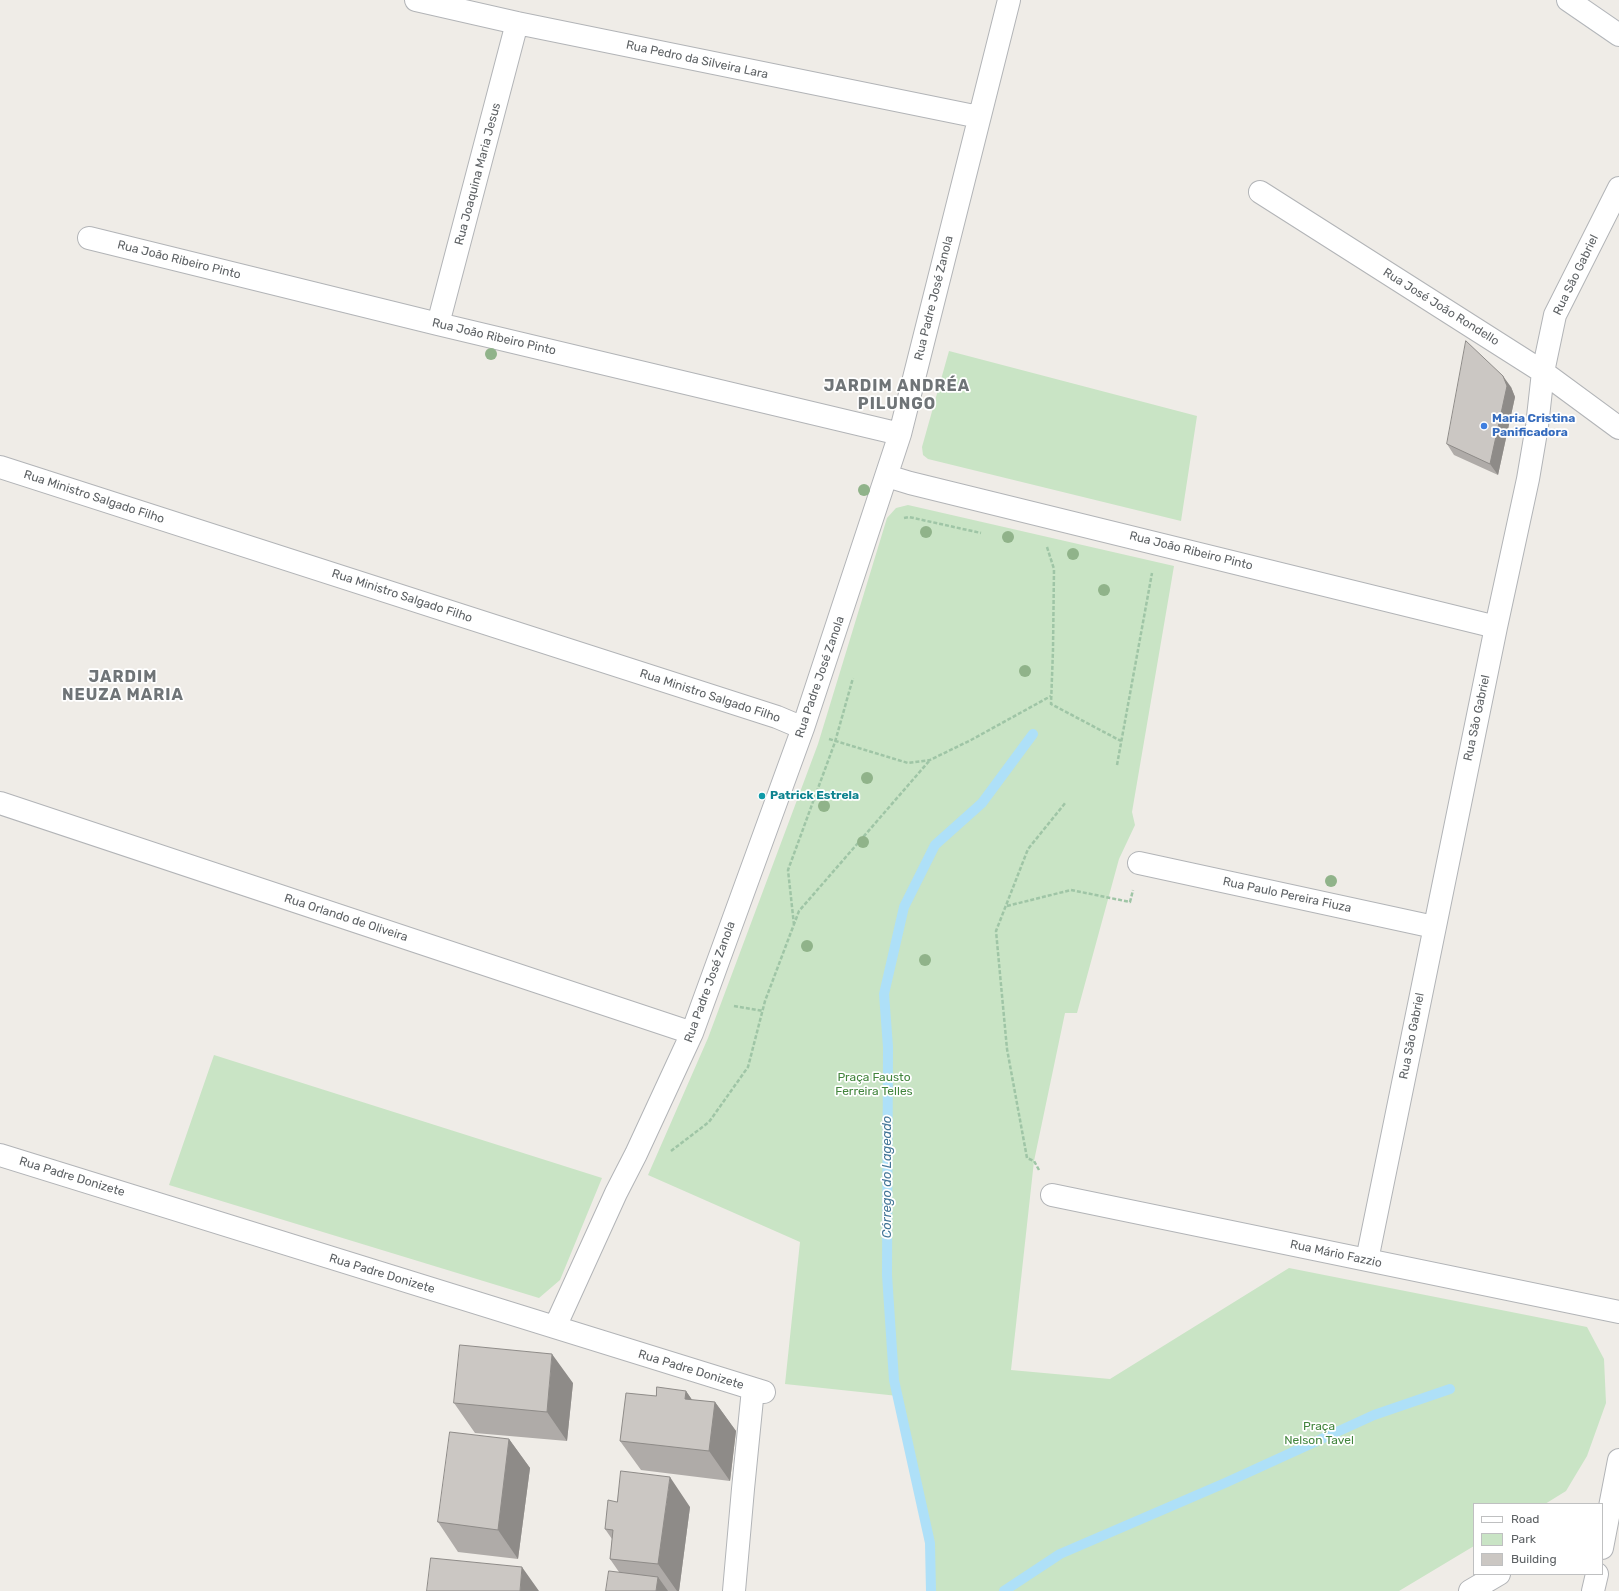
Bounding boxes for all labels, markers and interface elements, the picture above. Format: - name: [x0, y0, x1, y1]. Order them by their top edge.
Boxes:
- street label: Rua Pedro da Silveira Lara: [625, 38, 769, 82]
- street label: Rua Joaquina Maria Jesus: [452, 101, 504, 247]
- street label: Rua São Gabriel: [1550, 232, 1602, 318]
- street label: Rua Padre José Zanola: [912, 234, 956, 362]
- street label: Rua João Ribeiro Pinto: [116, 238, 242, 282]
- street label: Rua José João Rondello: [1380, 265, 1502, 349]
- street label: Rua João Ribeiro Pinto: [431, 316, 557, 358]
- district label: JARDIM ANDRÉA PILUNGO: [824, 376, 970, 414]
- place label: Maria Cristina Panificadora: [1492, 412, 1575, 440]
- marker: Maria Cristina Panificadora: [1479, 421, 1489, 431]
- street label: Rua Ministro Salgado Filho: [22, 467, 166, 527]
- street label: Rua João Ribeiro Pinto: [1128, 529, 1254, 573]
- street label: Rua Ministro Salgado Filho: [330, 566, 474, 626]
- street label: Rua Padre José Zanola: [792, 614, 848, 740]
- street label: Rua Ministro Salgado Filho: [638, 666, 782, 726]
- district label: JARDIM NEUZA MARIA: [62, 667, 184, 705]
- street label: Rua São Gabriel: [1461, 674, 1493, 762]
- place label: Patrick Estrela: [770, 789, 859, 803]
- marker: Patrick Estrela: [757, 791, 767, 801]
- street label: Rua Paulo Pereira Fiuza: [1221, 874, 1353, 916]
- street label: Rua Orlando de Oliveira: [282, 891, 410, 945]
- street label: Rua Padre José Zanola: [681, 919, 739, 1045]
- street label: Rua São Gabriel: [1397, 992, 1427, 1080]
- park label: Praça Fausto Ferreira Telles: [835, 1071, 913, 1099]
- water label: Córrego do Lageado: [879, 1116, 895, 1238]
- street label: Rua Padre Donizete: [18, 1154, 126, 1200]
- street label: Rua Mário Fazzio: [1289, 1237, 1383, 1271]
- street label: Rua Padre Donizete: [328, 1251, 436, 1297]
- street label: Rua Padre Donizete: [637, 1347, 745, 1393]
- park label: Praça Nelson Tavel: [1284, 1420, 1354, 1448]
- legend: [1473, 1503, 1603, 1575]
- text: Road: [1511, 1512, 1539, 1526]
- text: Park: [1511, 1532, 1536, 1546]
- text: Building: [1511, 1552, 1557, 1566]

